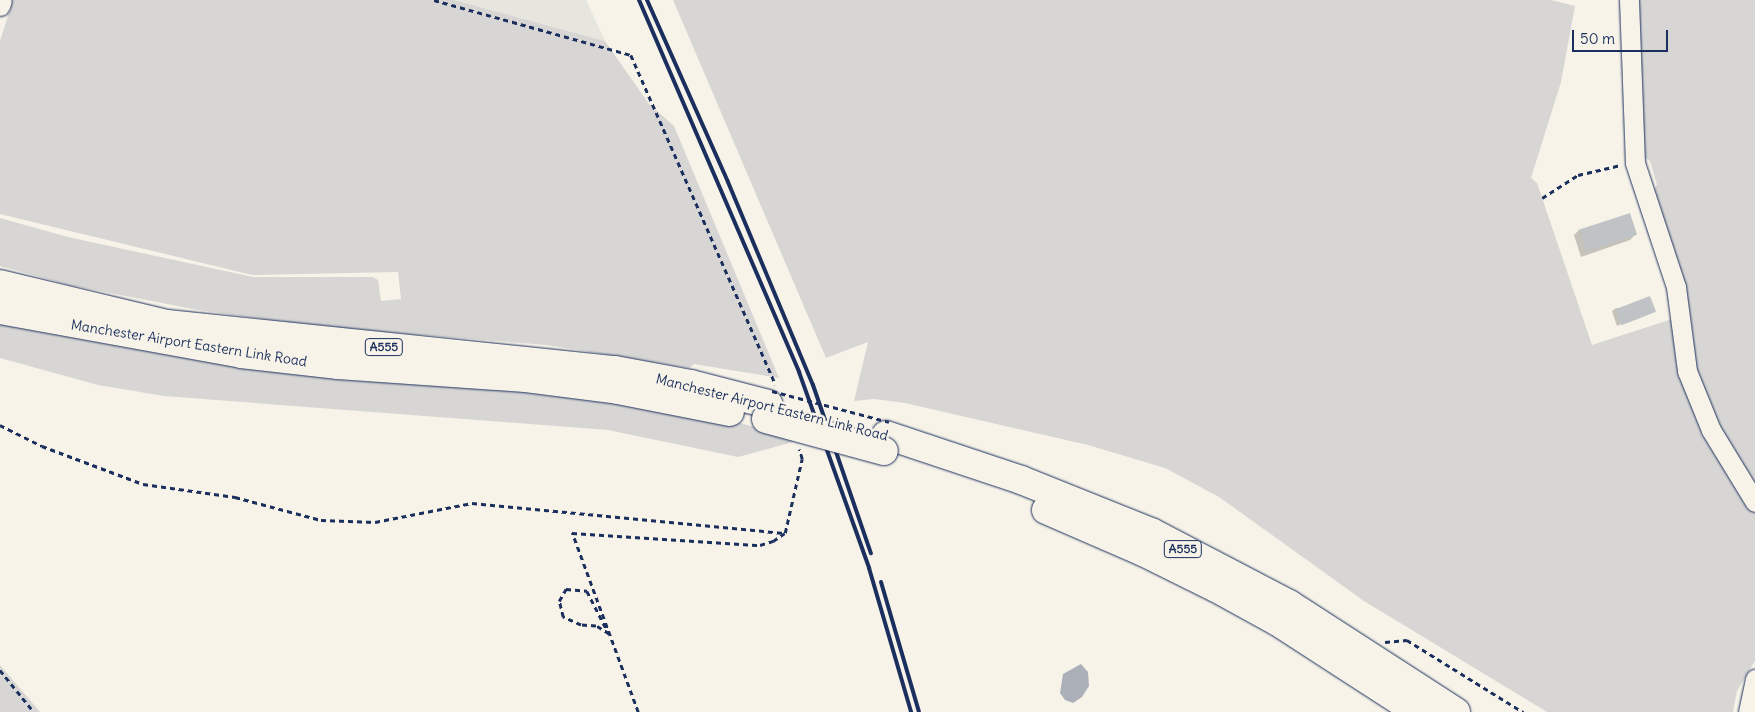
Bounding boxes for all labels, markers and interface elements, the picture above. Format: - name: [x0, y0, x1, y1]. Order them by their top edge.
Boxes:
- scale bar: [1575, 20, 1671, 52]
- text: 50 m: [1580, 29, 1615, 48]
- street label: Manchester Airport Eastern Link Road: [70, 316, 308, 370]
- road number: A555: [364, 338, 404, 357]
- street label: Manchester Airport Eastern Link Road: [654, 370, 890, 444]
- road number: A555: [1163, 540, 1203, 558]

